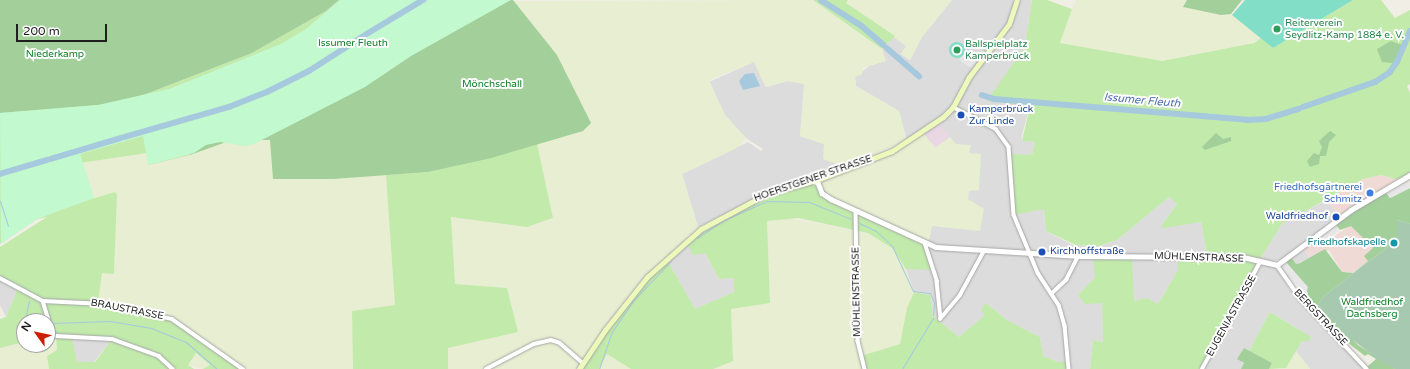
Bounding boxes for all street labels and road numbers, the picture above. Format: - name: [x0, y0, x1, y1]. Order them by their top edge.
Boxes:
- street label: HOERSTGENER STRASSE: [752, 153, 874, 205]
- street label: MÜHLENSTRASSE: [850, 247, 864, 337]
- street label: MÜHLENSTRASSE: [1154, 250, 1244, 266]
- street label: EUGENIASTRASSE: [1205, 273, 1259, 359]
- street label: BERGSTRASSE: [1291, 287, 1349, 349]
- street label: BRAUSTRASSE: [90, 297, 164, 323]

